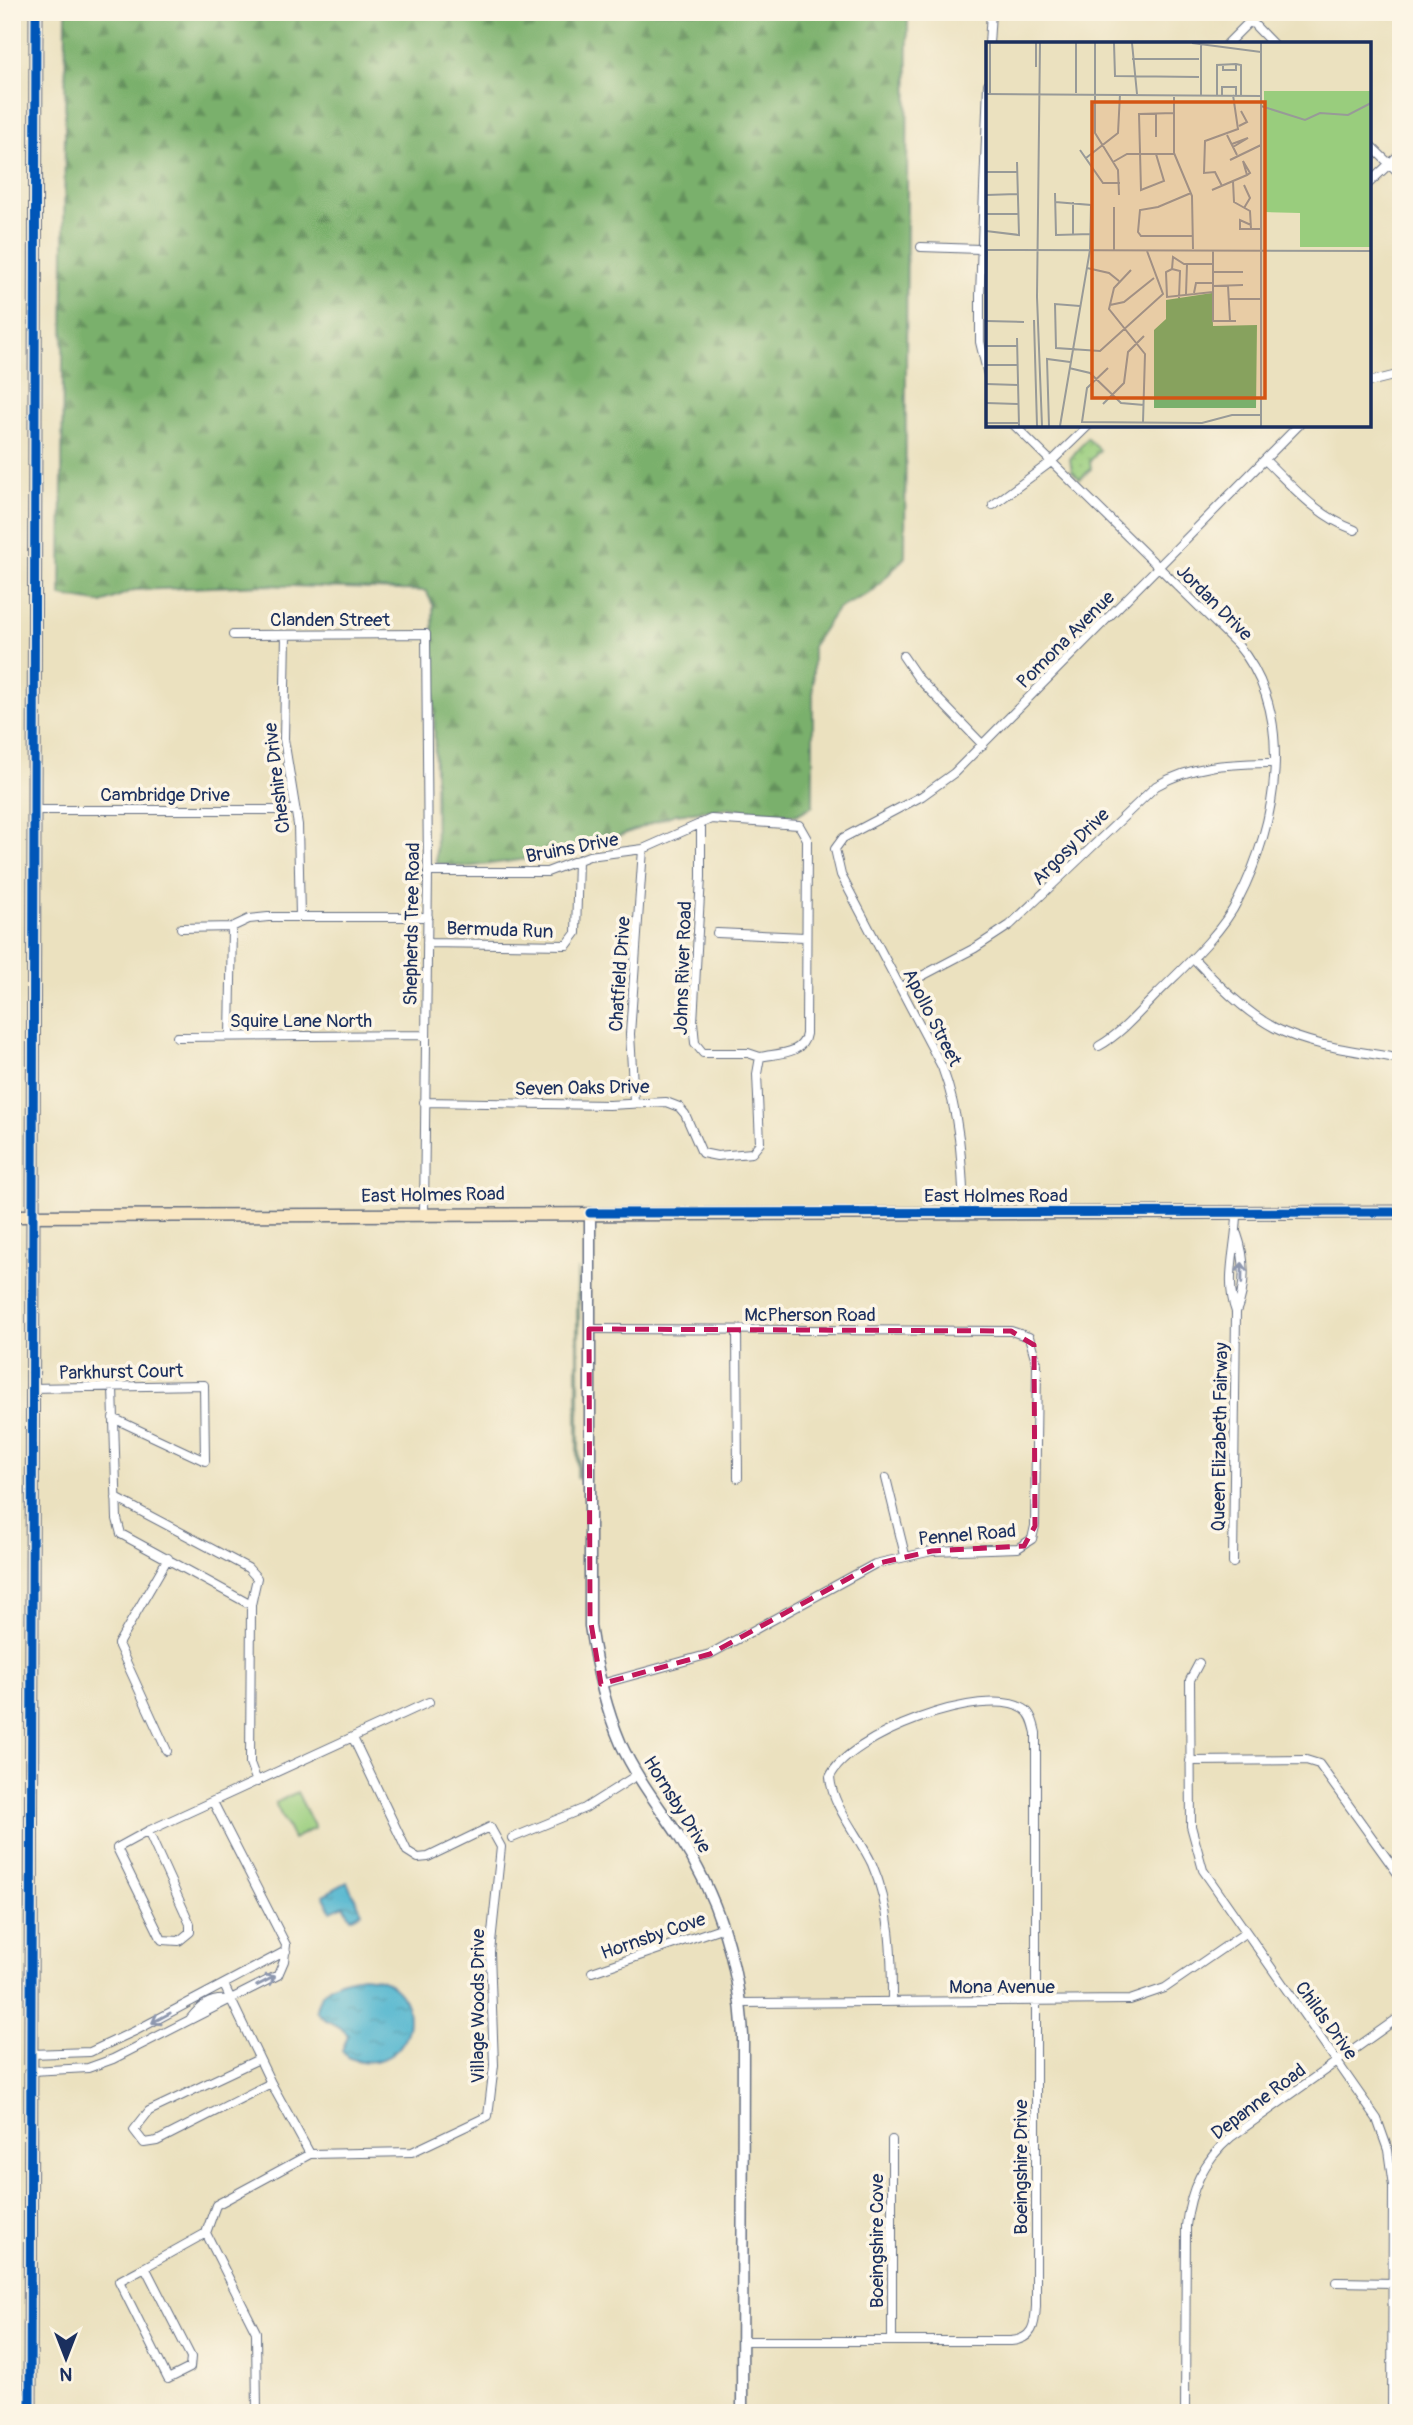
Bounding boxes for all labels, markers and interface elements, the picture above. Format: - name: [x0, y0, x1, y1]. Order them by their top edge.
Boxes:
- inset map: [986, 42, 1371, 427]
- street label: Jordan Drive: [1171, 559, 1258, 647]
- street label: Pomona Avenue: [1012, 585, 1120, 694]
- street label: Clanden Street: [270, 608, 390, 632]
- street label: Cheshire Drive: [258, 720, 296, 835]
- street label: Cambridge Drive: [100, 783, 230, 807]
- street label: Argosy Drive: [1027, 802, 1115, 891]
- street label: Bruins Drive: [524, 827, 621, 869]
- street label: Shepherds Tree Road: [399, 842, 425, 1006]
- street label: Johns River Road: [669, 900, 697, 1036]
- street label: Chatfield Drive: [604, 915, 636, 1033]
- street label: Bermuda Run: [446, 916, 554, 944]
- street label: Apollo Street: [897, 965, 967, 1071]
- street label: Squire Lane North: [230, 1009, 372, 1033]
- street label: Seven Oaks Drive: [514, 1075, 650, 1101]
- street label: East Holmes Road: [361, 1182, 505, 1208]
- street label: East Holmes Road: [924, 1184, 1068, 1208]
- one-way arrow: [1236, 1262, 1249, 1285]
- street label: McPherson Road: [744, 1303, 876, 1327]
- street label: Queen Elizabeth Fairway: [1206, 1342, 1234, 1532]
- street label: Parkhurst Court: [58, 1359, 184, 1385]
- street label: Pennel Road: [917, 1519, 1017, 1551]
- street label: Hornsby Drive: [638, 1752, 717, 1858]
- street label: Hornsby Cove: [598, 1907, 709, 1965]
- street label: Village Woods Drive: [466, 1928, 490, 2083]
- one-way arrow: [255, 1973, 276, 1987]
- street label: Mona Avenue: [949, 1975, 1056, 1999]
- street label: Childs Drive: [1290, 1977, 1363, 2065]
- one-way arrow: [151, 2011, 172, 2025]
- street label: Depanne Road: [1206, 2058, 1311, 2145]
- street label: Boeingshire Drive: [1009, 2099, 1033, 2235]
- street label: Boeingshire Cove: [865, 2173, 889, 2308]
- north arrow: [32, 2324, 102, 2394]
- text: N: [59, 2362, 72, 2386]

